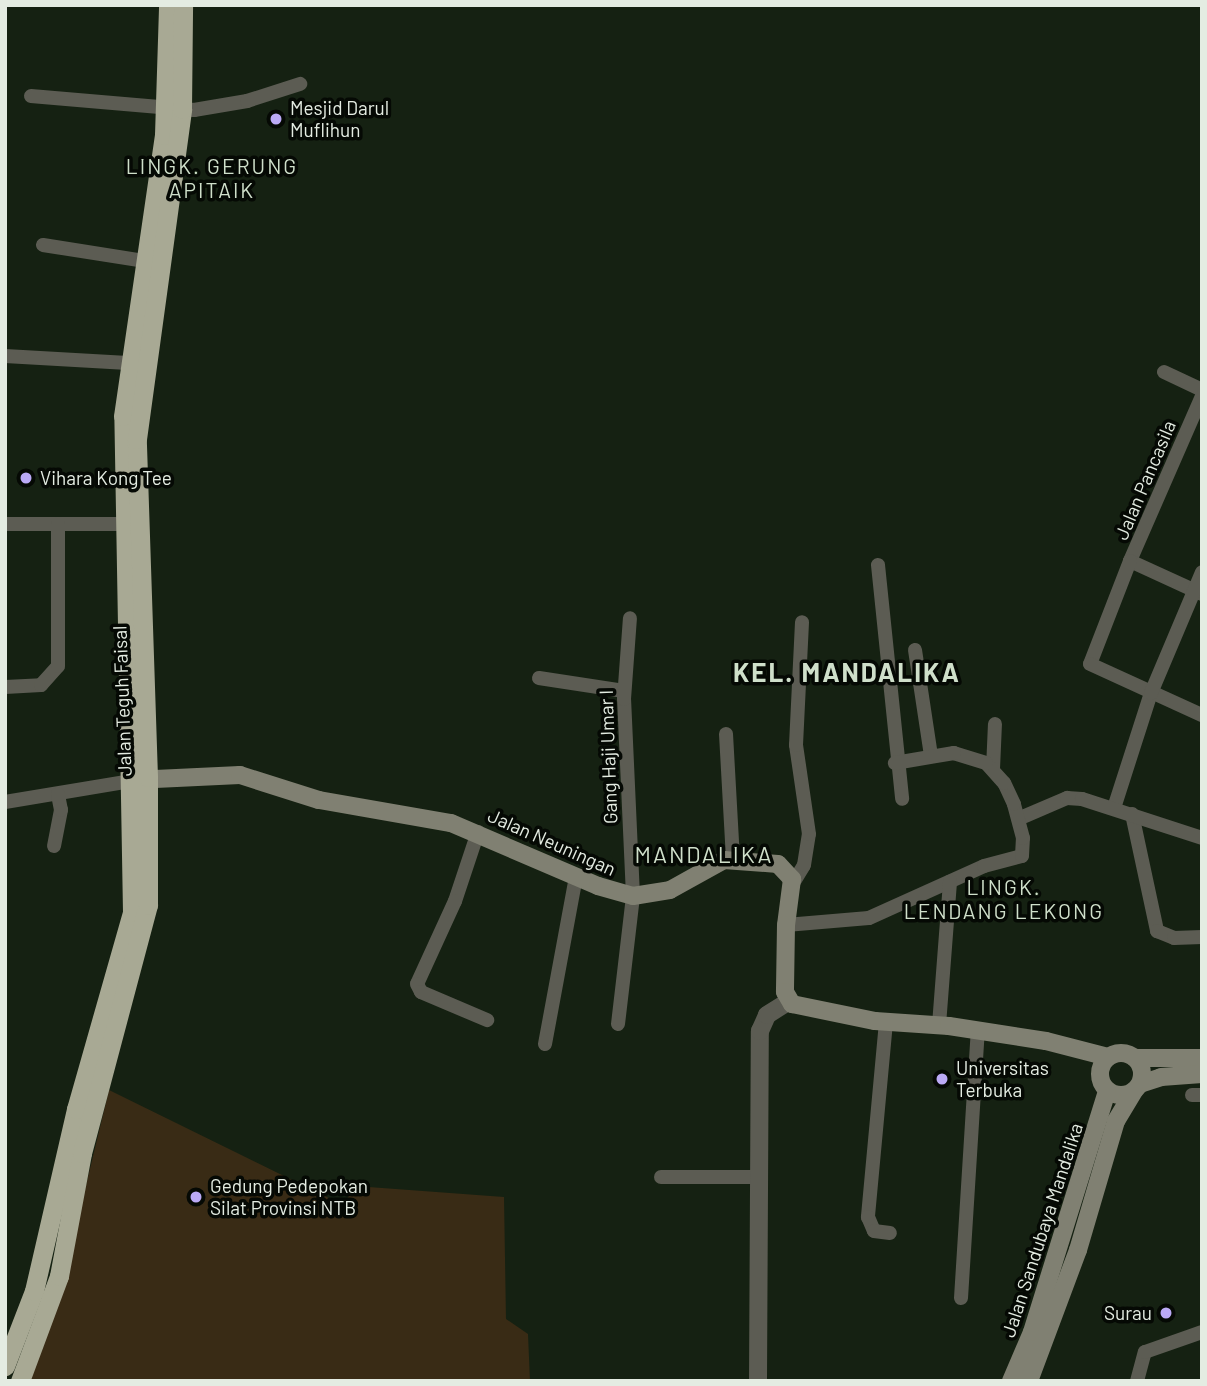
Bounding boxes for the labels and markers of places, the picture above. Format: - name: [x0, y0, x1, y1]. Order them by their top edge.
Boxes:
- place label: Mesjid Darul Muflihun: [290, 97, 389, 141]
- marker: Mesjid Darul Muflihun: [268, 111, 284, 127]
- place label: Vihara Kong Tee: [40, 467, 172, 489]
- marker: Vihara Kong Tee: [18, 470, 34, 486]
- place label: Universitas Terbuka: [956, 1057, 1049, 1101]
- marker: Universitas Terbuka: [934, 1071, 950, 1087]
- place label: Gedung Pedepokan Silat Provinsi NTB: [210, 1175, 368, 1219]
- marker: Gedung Pedepokan Silat Provinsi NTB: [188, 1189, 204, 1205]
- place label: Surau: [1104, 1302, 1152, 1324]
- marker: Surau: [1158, 1305, 1174, 1321]

